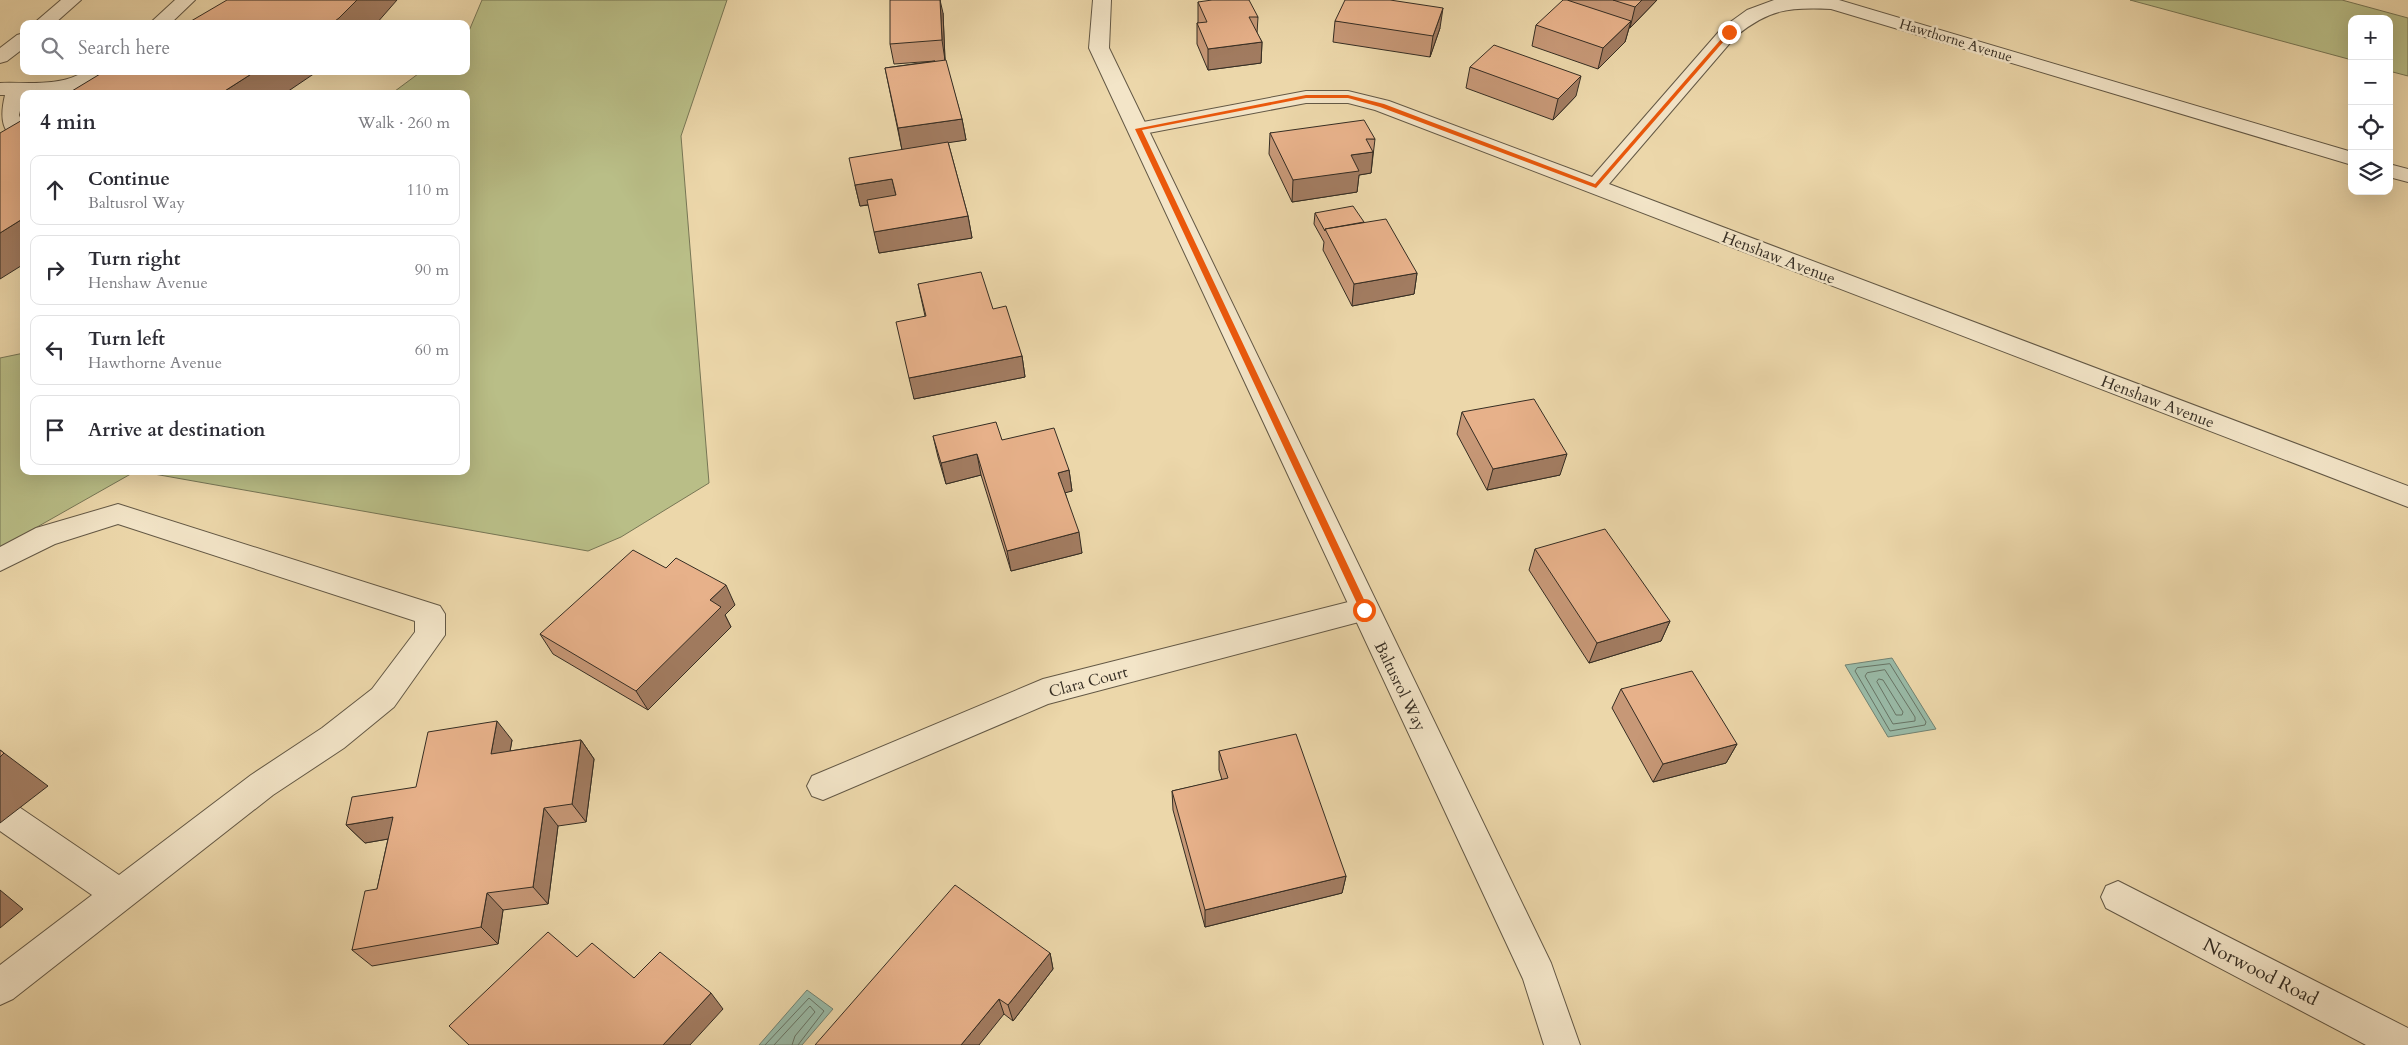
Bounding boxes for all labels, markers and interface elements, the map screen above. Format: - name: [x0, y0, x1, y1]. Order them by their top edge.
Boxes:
- street label: Hawthorne Avenue: [1897, 14, 2015, 67]
- map controls: [2348, 15, 2393, 195]
- button: +: [2348, 15, 2393, 60]
- search box: [20, 20, 470, 75]
- route end: [1718, 21, 1741, 44]
- icon: search: [38, 34, 66, 62]
- text: Search here: [78, 35, 170, 61]
- button: −: [2348, 60, 2393, 105]
- button: locate: [2348, 105, 2393, 150]
- text: 4 min: [40, 108, 96, 137]
- text: Walk · 260 m: [358, 112, 450, 134]
- button: layers: [2348, 150, 2393, 195]
- text: Continue: [88, 166, 170, 192]
- icon: ahead: [41, 176, 69, 204]
- text: 110 m: [407, 179, 449, 201]
- text: Baltusrol Way: [88, 192, 185, 214]
- street label: Henshaw Avenue: [1719, 226, 1839, 290]
- text: Turn right: [88, 246, 180, 272]
- icon: right: [41, 256, 69, 284]
- text: 90 m: [415, 259, 449, 281]
- text: Henshaw Avenue: [88, 272, 208, 294]
- text: Turn left: [88, 326, 165, 352]
- icon: left: [41, 336, 69, 364]
- text: 60 m: [415, 339, 449, 361]
- text: Hawthorne Avenue: [88, 352, 222, 374]
- street label: Henshaw Avenue: [2098, 370, 2218, 434]
- icon: arrive: [41, 416, 69, 444]
- text: Arrive at destination: [88, 417, 265, 443]
- route start: [1353, 599, 1376, 622]
- street label: Baltusrol Way: [1369, 638, 1431, 735]
- street label: Clara Court: [1046, 661, 1130, 703]
- street label: Norwood Road: [2198, 932, 2323, 1012]

